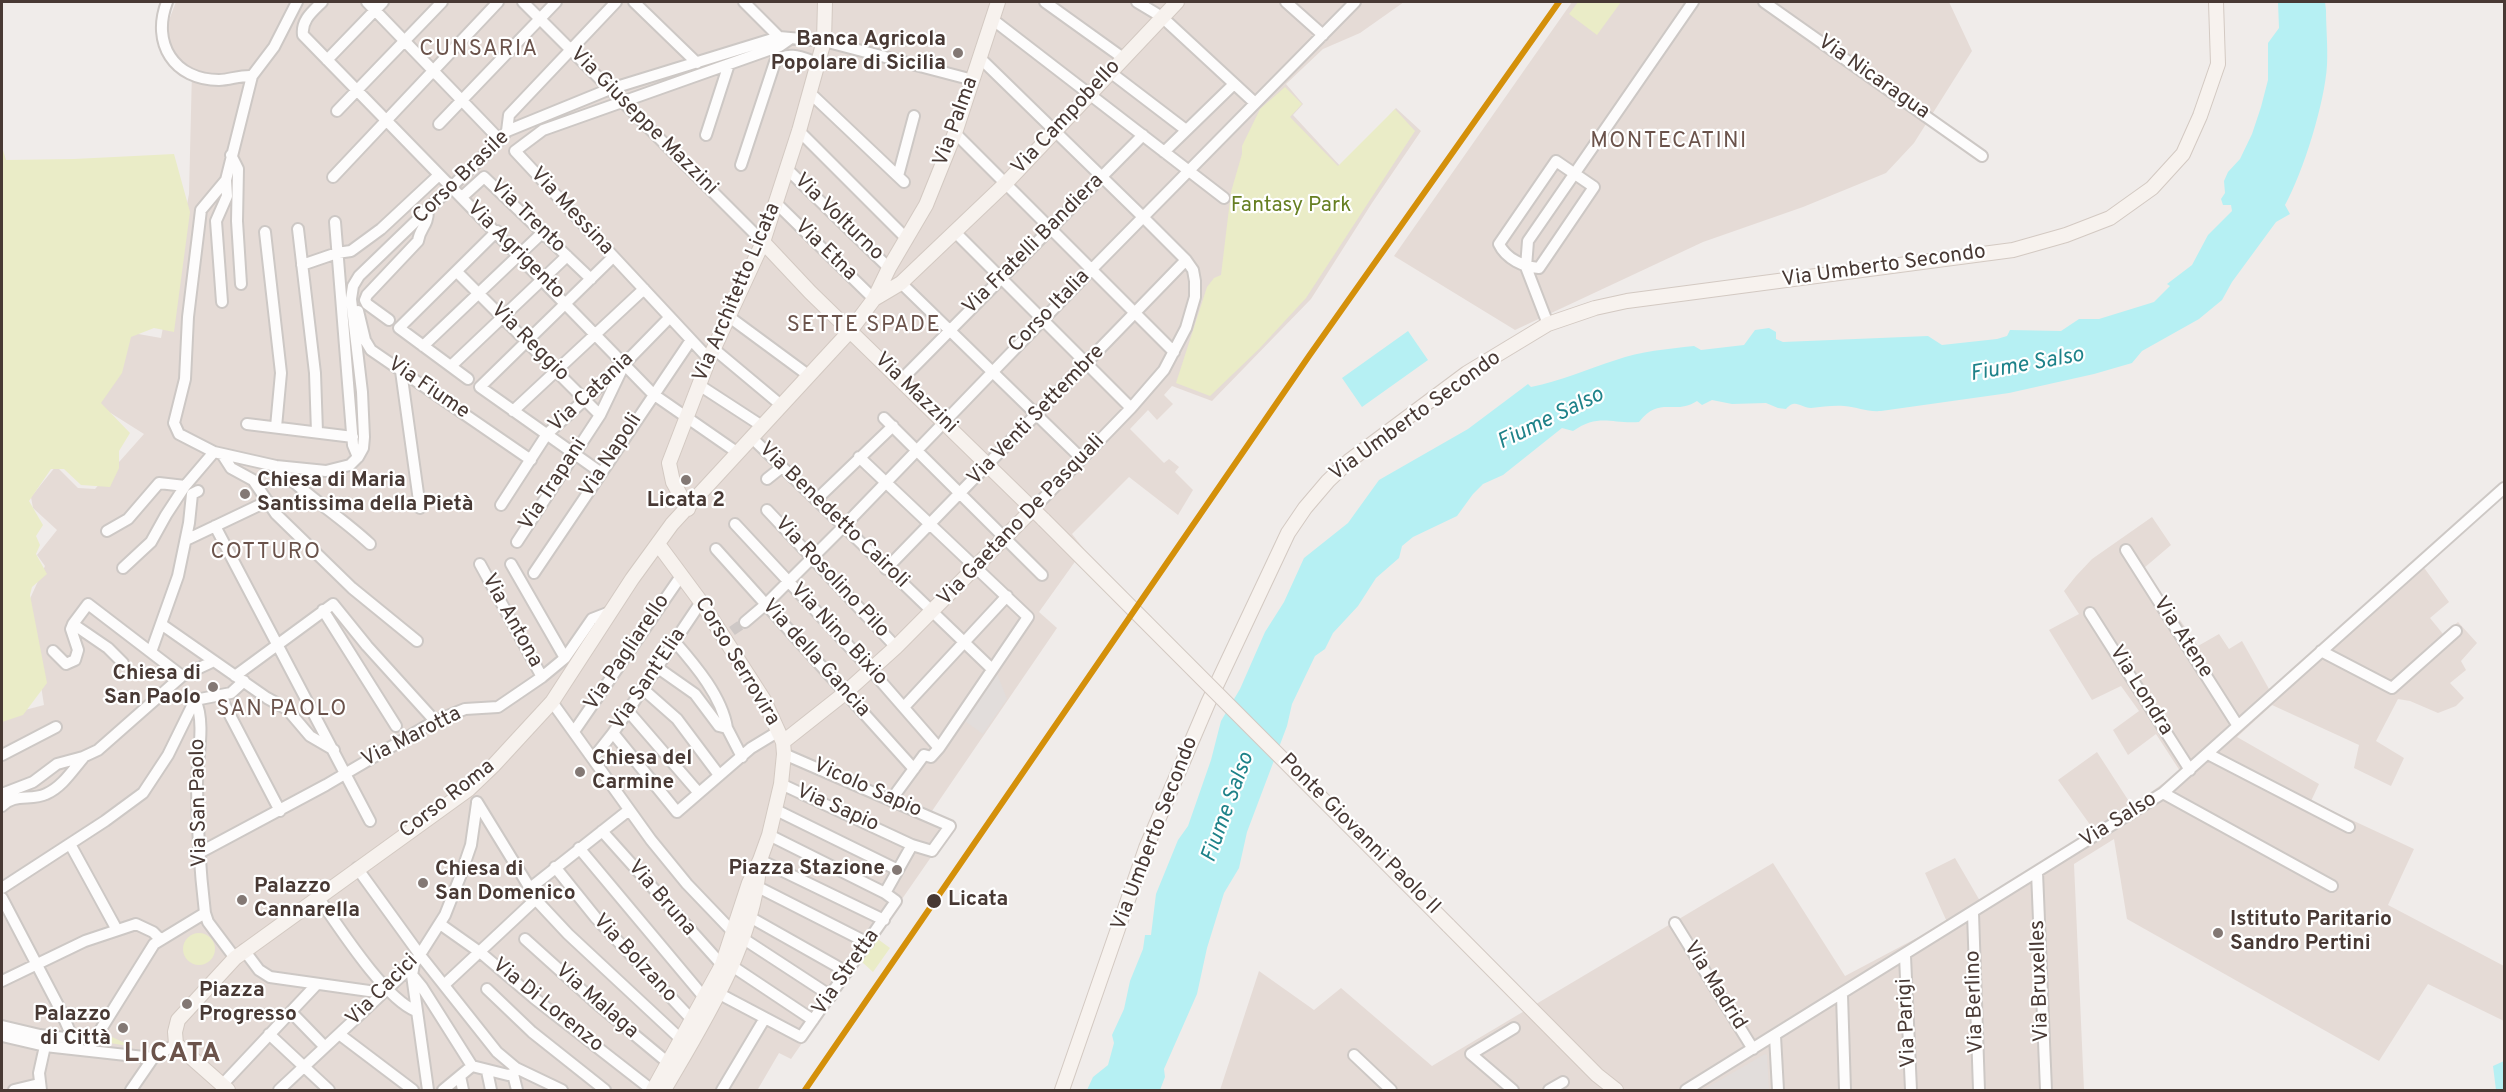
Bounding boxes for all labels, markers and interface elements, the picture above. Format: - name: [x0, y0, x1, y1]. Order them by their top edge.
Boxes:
- place label: Banca Agricola Popolare di Sicilia: [771, 28, 946, 78]
- street label: Via Nicaragua: [1812, 30, 1934, 126]
- district label: CUNSARIA: [419, 38, 539, 64]
- street label: Via Giuseppe Mazzini: [564, 43, 722, 201]
- marker: Banca Agricola Popolare di Sicilia: [951, 46, 965, 60]
- street label: Via Campobello: [1007, 55, 1127, 181]
- street label: Via Palma: [929, 74, 985, 170]
- street label: Corso Brasile: [409, 126, 515, 230]
- district label: MONTECATINI: [1590, 130, 1748, 156]
- street label: Via Messina: [524, 163, 618, 261]
- street label: Via Volturno: [788, 169, 888, 267]
- street label: Via Fratelli Bandiera: [958, 169, 1110, 321]
- street label: Via Trento: [484, 175, 570, 259]
- park label: Fantasy Park: [1231, 194, 1351, 220]
- street label: Via Agrigento: [461, 197, 569, 305]
- street label: Via Architetto Licata: [689, 200, 787, 386]
- street label: Via Etna: [788, 215, 862, 287]
- street label: Via Umberto Secondo: [1780, 240, 1988, 294]
- street label: Corso Italia: [1004, 265, 1096, 359]
- street label: Via Reggio: [484, 298, 574, 388]
- district label: SETTE SPADE: [787, 314, 941, 340]
- street label: Via Venti Settembre: [963, 340, 1111, 492]
- water label: Fiume Salso: [1968, 343, 2086, 389]
- street label: Via Umberto Secondo: [1325, 346, 1507, 488]
- street label: Via Catania: [544, 347, 640, 439]
- street label: Via Mazzini: [868, 348, 962, 440]
- street label: Via Fiume: [382, 352, 474, 426]
- water label: Fiume Salso: [1494, 383, 1608, 457]
- street label: Via Napoli: [575, 409, 649, 503]
- street label: Via Gaetano De Pasquali: [933, 430, 1111, 612]
- street label: Via Trapani: [515, 434, 593, 536]
- street label: Via Benedetto Cairoli: [753, 438, 913, 594]
- place label: Chiesa di Maria Santissima della Pietà: [257, 469, 473, 519]
- marker: Licata 2: [679, 473, 693, 487]
- marker: Chiesa di Maria Santissima della Pietà: [238, 487, 252, 501]
- place label: Licata 2: [647, 489, 725, 515]
- street label: Via Rosolino Pilo: [768, 512, 894, 644]
- district label: COTTURO: [210, 541, 322, 567]
- street label: Via Antona: [475, 570, 547, 672]
- street label: Via Nino Bixio: [784, 578, 892, 692]
- street label: Via Pagliarello: [580, 590, 676, 716]
- street label: Corso Serrovira: [688, 593, 784, 731]
- street label: Via Atene: [2146, 593, 2218, 683]
- street label: Via della Gancia: [755, 595, 875, 723]
- street label: Via Sant'Elia: [606, 624, 692, 736]
- street label: Via Londra: [2103, 641, 2177, 741]
- place label: Chiesa di San Paolo: [104, 662, 201, 712]
- marker: Chiesa di San Paolo: [206, 680, 220, 694]
- district label: SAN PAOLO: [216, 698, 348, 724]
- street label: Via Marotta: [358, 702, 466, 774]
- street label: Via Umberto Secondo: [1107, 734, 1205, 934]
- street label: Via San Paolo: [186, 738, 214, 868]
- place label: Chiesa del Carmine: [592, 747, 692, 797]
- street label: Ponte Giovanni Paolo II: [1273, 749, 1445, 921]
- water label: Fiume Salso: [1197, 750, 1261, 866]
- street label: Vicolo Sapio: [809, 754, 925, 824]
- street label: Corso Roma: [396, 755, 500, 845]
- marker: Chiesa del Carmine: [573, 765, 587, 779]
- street label: Via Sapio: [792, 780, 882, 838]
- street label: Via Salso: [2076, 788, 2162, 854]
- street label: Via Bruna: [621, 856, 701, 942]
- place label: Piazza Stazione: [728, 857, 885, 883]
- place label: Chiesa di San Domenico: [435, 858, 576, 908]
- marker: Piazza Stazione: [890, 863, 904, 877]
- place label: Palazzo Cannarella: [254, 875, 360, 925]
- marker: Chiesa di San Domenico: [416, 876, 430, 890]
- place label: Licata: [948, 888, 1008, 914]
- marker: Licata: [925, 892, 943, 910]
- marker: Palazzo Cannarella: [235, 893, 249, 907]
- place label: Istituto Paritario Sandro Pertini: [2230, 908, 2392, 958]
- street label: Via Bolzano: [587, 909, 681, 1009]
- street label: Via Bruxelles: [2026, 919, 2056, 1043]
- street label: Via Stretta: [808, 925, 886, 1021]
- marker: Istituto Paritario Sandro Pertini: [2211, 926, 2225, 940]
- street label: Via Madrid: [1677, 937, 1751, 1035]
- street label: Via Cacici: [342, 950, 424, 1032]
- street label: Via Berlino: [1962, 950, 1990, 1054]
- street label: Via Di Lorenzo: [486, 953, 608, 1059]
- street label: Via Malaga: [549, 959, 643, 1045]
- street label: Via Parigi: [1893, 978, 1923, 1068]
- place label: Piazza Progresso: [199, 979, 297, 1029]
- marker: Piazza Progresso: [180, 997, 194, 1011]
- place label: Palazzo di Città: [34, 1003, 111, 1053]
- marker: Palazzo di Città: [116, 1021, 130, 1035]
- district label: LICATA: [124, 1040, 222, 1072]

